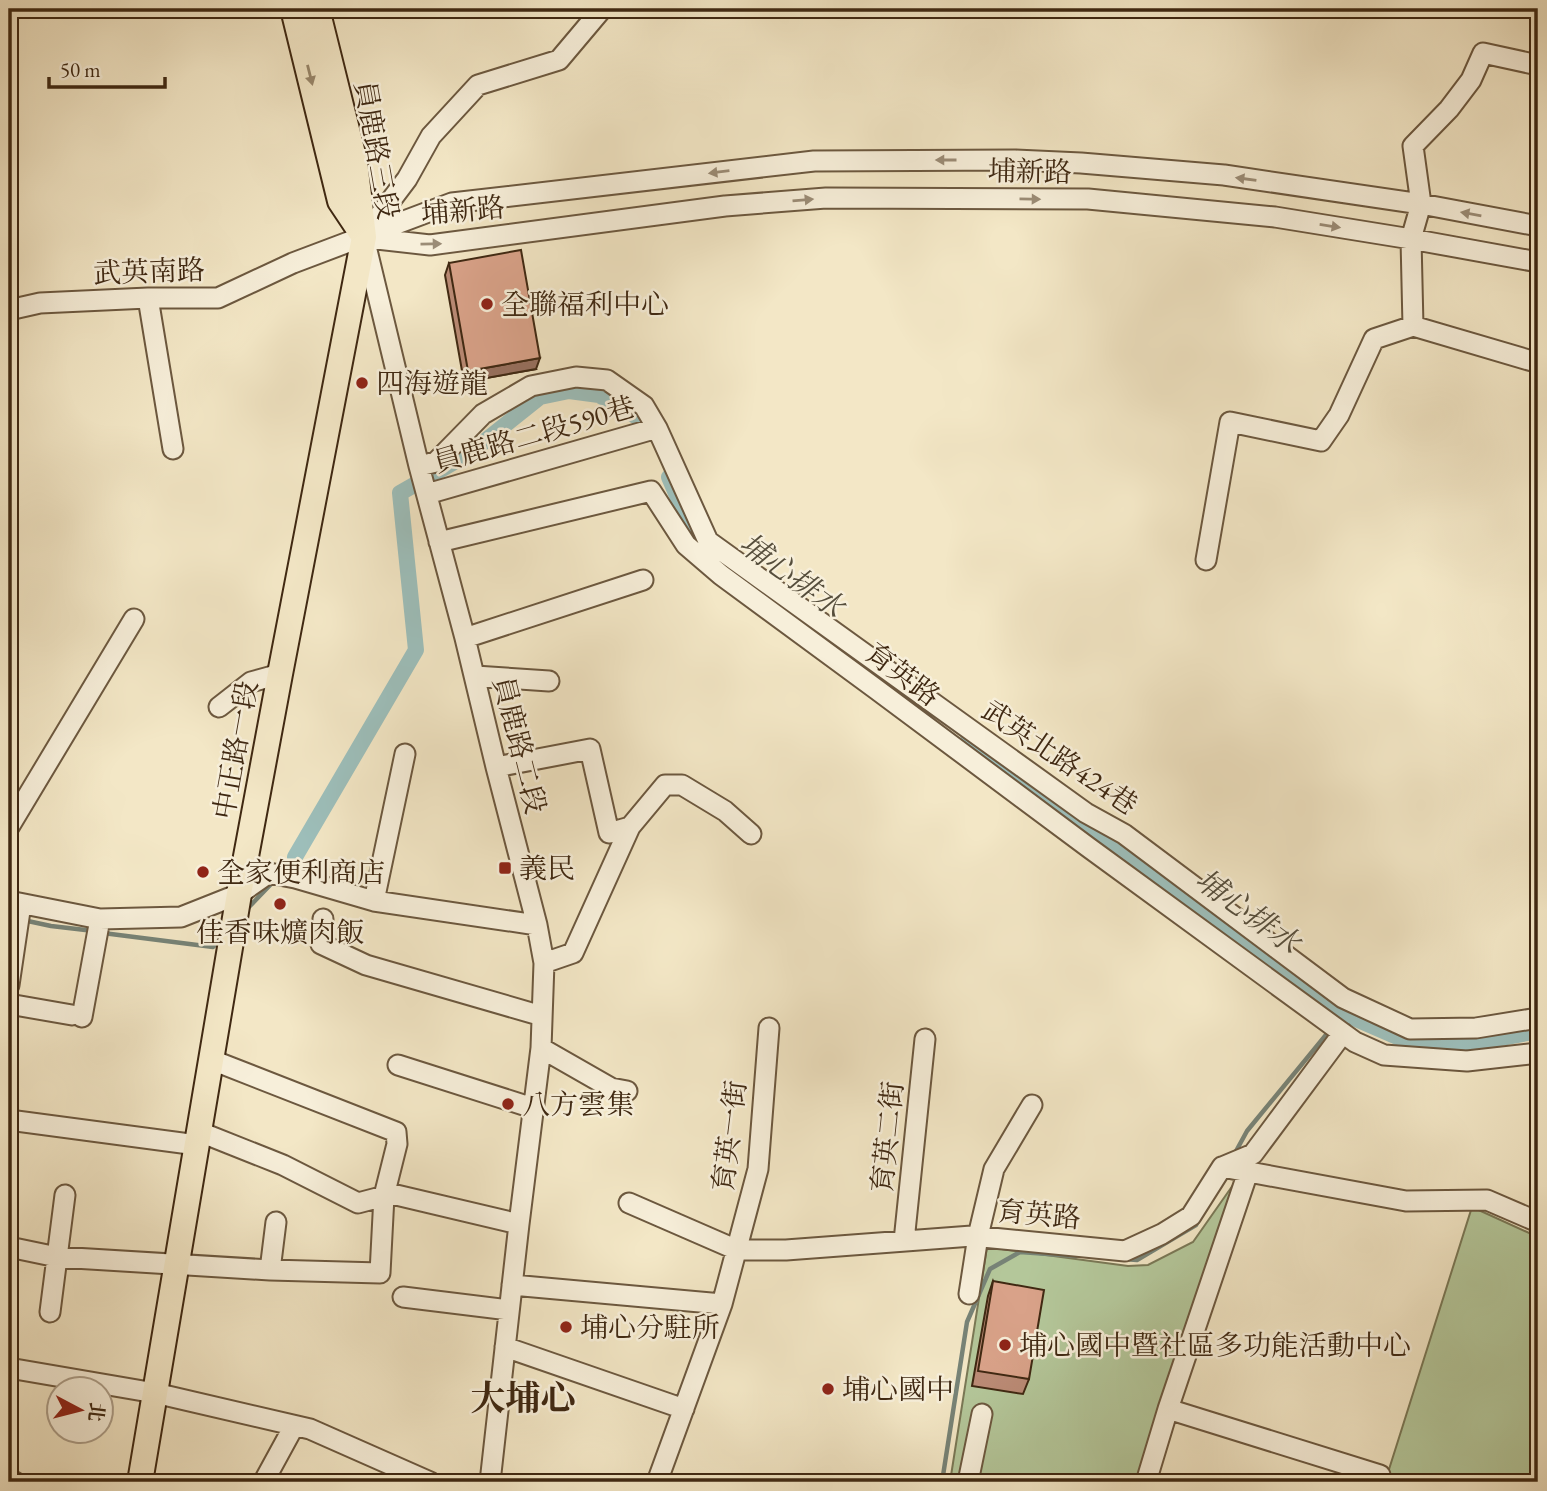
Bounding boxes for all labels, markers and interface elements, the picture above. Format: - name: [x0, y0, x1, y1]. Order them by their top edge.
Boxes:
- scale bar: [49, 46, 164, 90]
- text: 50 m: [60, 56, 101, 83]
- one-way arrow: [304, 64, 315, 86]
- street label: 員鹿路三段: [347, 78, 407, 222]
- street label: 埔新路: [988, 152, 1072, 190]
- one-way arrow: [935, 154, 957, 166]
- one-way arrow: [708, 166, 730, 177]
- one-way arrow: [1235, 173, 1257, 184]
- street label: 埔新路: [420, 188, 506, 232]
- one-way arrow: [1020, 193, 1042, 205]
- one-way arrow: [792, 194, 814, 205]
- one-way arrow: [1460, 208, 1482, 219]
- one-way arrow: [1319, 221, 1341, 232]
- one-way arrow: [420, 238, 442, 249]
- street label: 武英南路: [92, 251, 206, 291]
- place label: 全聯福利中心: [501, 286, 669, 322]
- marker: 全聯福利中心: [479, 296, 495, 312]
- place label: 四海遊龍: [376, 365, 488, 401]
- marker: 四海遊龍: [354, 375, 370, 391]
- street label: 員鹿路二段590巷: [429, 388, 639, 480]
- water label: 埔心排水: [732, 524, 854, 628]
- street label: 育英路: [859, 634, 947, 714]
- street label: 員鹿路二段: [486, 673, 554, 817]
- street label: 中正路一段: [205, 678, 265, 822]
- street label: 武英北路424巷: [975, 692, 1145, 822]
- place label: 義民: [519, 850, 575, 886]
- place label: 全家便利商店: [217, 854, 385, 890]
- marker: 義民: [497, 860, 513, 876]
- water label: 埔心排水: [1188, 860, 1310, 964]
- marker: 全家便利商店: [195, 864, 211, 880]
- marker: 佳香味爌肉飯: [272, 896, 288, 912]
- place label: 佳香味爌肉飯: [196, 914, 364, 950]
- street label: 育英一街: [704, 1078, 754, 1194]
- street label: 育英二街: [863, 1079, 911, 1195]
- place label: 八方雲集: [522, 1086, 634, 1122]
- marker: 八方雲集: [500, 1096, 516, 1112]
- street label: 育英路: [996, 1192, 1082, 1236]
- place label: 埔心分駐所: [580, 1309, 720, 1345]
- marker: 埔心分駐所: [558, 1319, 574, 1335]
- place label: 埔心國中暨社區多功能活動中心: [1019, 1327, 1411, 1363]
- marker: 埔心國中暨社區多功能活動中心: [997, 1337, 1013, 1353]
- place label: 埔心國中: [842, 1371, 954, 1407]
- district label: 大埔心: [470, 1375, 576, 1420]
- north arrow: [46, 1376, 116, 1446]
- marker: 埔心國中: [820, 1381, 836, 1397]
- text: 北: [83, 1401, 110, 1423]

